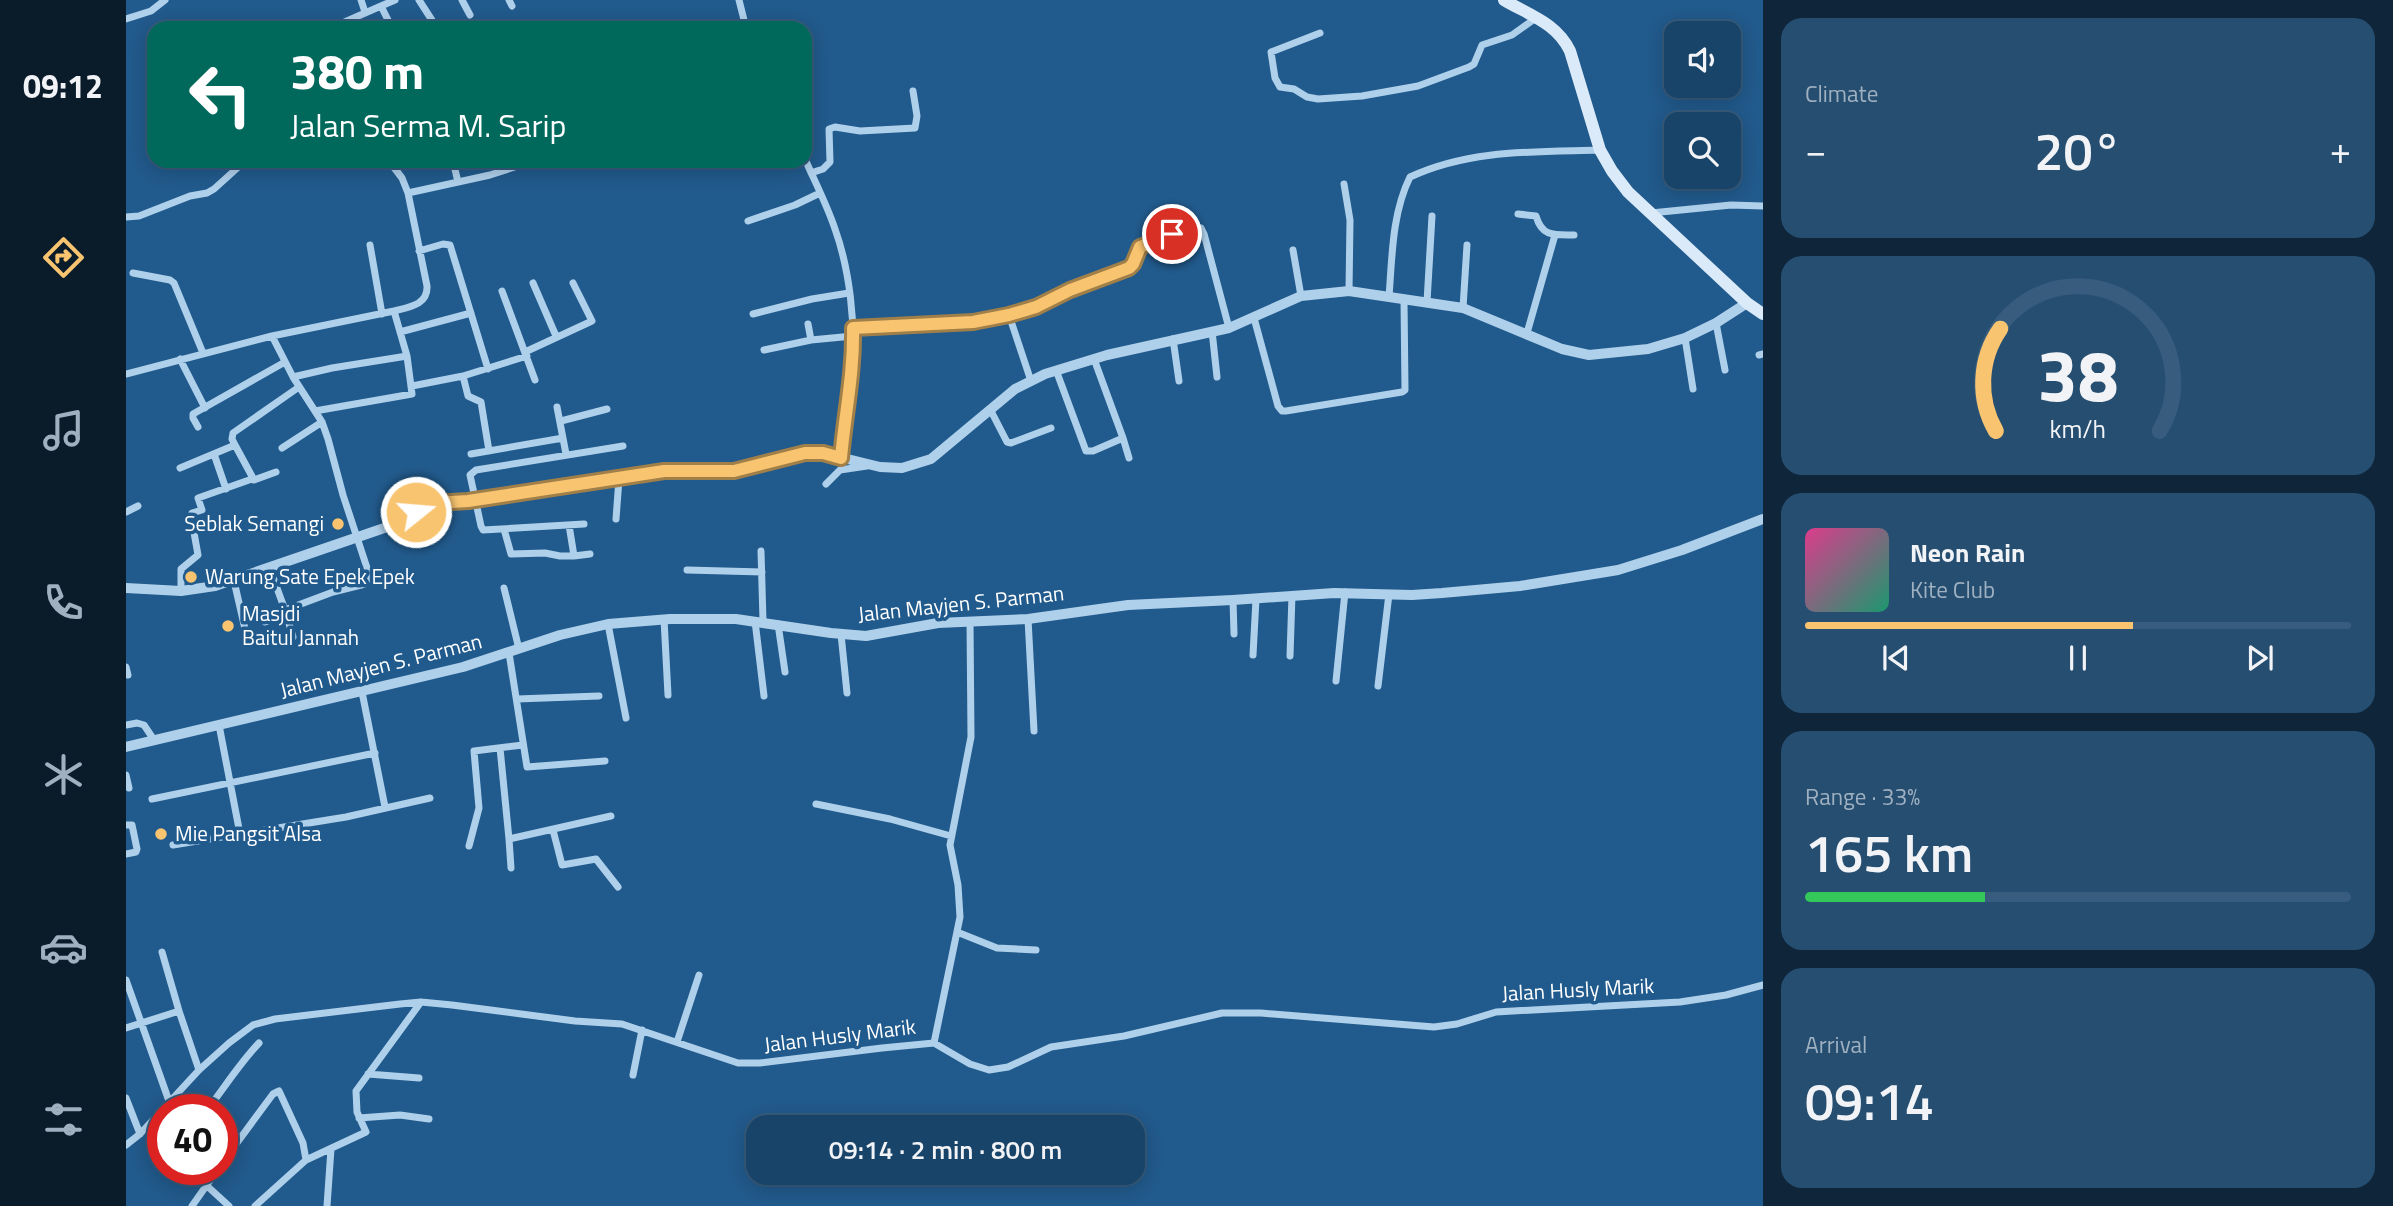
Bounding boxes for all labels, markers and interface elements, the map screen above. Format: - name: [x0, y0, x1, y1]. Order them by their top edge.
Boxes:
- map controls: [1664, 21, 1741, 189]
- button: sound: [1664, 21, 1741, 98]
- text: 380 m: [290, 33, 424, 108]
- icon: left: [175, 49, 266, 140]
- text: 09:12: [23, 62, 103, 110]
- text: Climate: [1805, 76, 1878, 111]
- text: Jalan Serma M. Sarip: [290, 101, 566, 149]
- text: 20°: [2034, 111, 2122, 190]
- button: search: [1664, 112, 1741, 189]
- text: −: [1805, 121, 1826, 179]
- text: +: [2330, 121, 2351, 179]
- pin: [1142, 204, 1202, 264]
- icon: arrive: [1153, 215, 1191, 253]
- icon: directions: [39, 233, 88, 282]
- text: 38: [2037, 320, 2119, 430]
- icon: music: [39, 406, 88, 455]
- text: km/h: [2050, 410, 2106, 448]
- position arrow: [379, 475, 453, 549]
- place label: Seblak Semangi: [184, 507, 324, 539]
- marker: Seblak Semangi: [330, 516, 346, 532]
- text: Neon Rain: [1910, 533, 2025, 572]
- place label: Warung Sate Epek Epek: [205, 560, 415, 592]
- marker: Warung Sate Epek Epek: [183, 569, 199, 585]
- text: Kite Club: [1910, 572, 1995, 607]
- street label: Jalan Mayjen S. Parman: [856, 576, 1066, 630]
- icon: phone: [39, 578, 88, 627]
- place label: Masjdi Baitul Jannah: [242, 597, 359, 653]
- marker: Masjdi Baitul Jannah: [220, 618, 236, 634]
- street label: Jalan Mayjen S. Parman: [276, 624, 485, 706]
- icon: previous: [1877, 639, 1915, 677]
- icon: pause: [2059, 639, 2097, 677]
- icon: next: [2241, 639, 2279, 677]
- icon: climate: [39, 750, 88, 799]
- text: Range · 33%: [1805, 779, 1920, 814]
- text: 165 km: [1805, 813, 1973, 892]
- place label: Mie Pangsit Alsa: [175, 817, 322, 849]
- marker: Mie Pangsit Alsa: [153, 826, 169, 842]
- icon: car: [39, 923, 88, 972]
- street label: Jalan Husly Marik: [1501, 969, 1655, 1009]
- street label: Jalan Husly Marik: [762, 1010, 918, 1060]
- text: Arrival: [1805, 1027, 1867, 1062]
- text: 09:14: [1805, 1061, 1934, 1140]
- speed limit sign: 40: [147, 1094, 238, 1185]
- icon: filters: [39, 1095, 88, 1144]
- text: 09:14 · 2 min · 800 m: [829, 1130, 1062, 1169]

